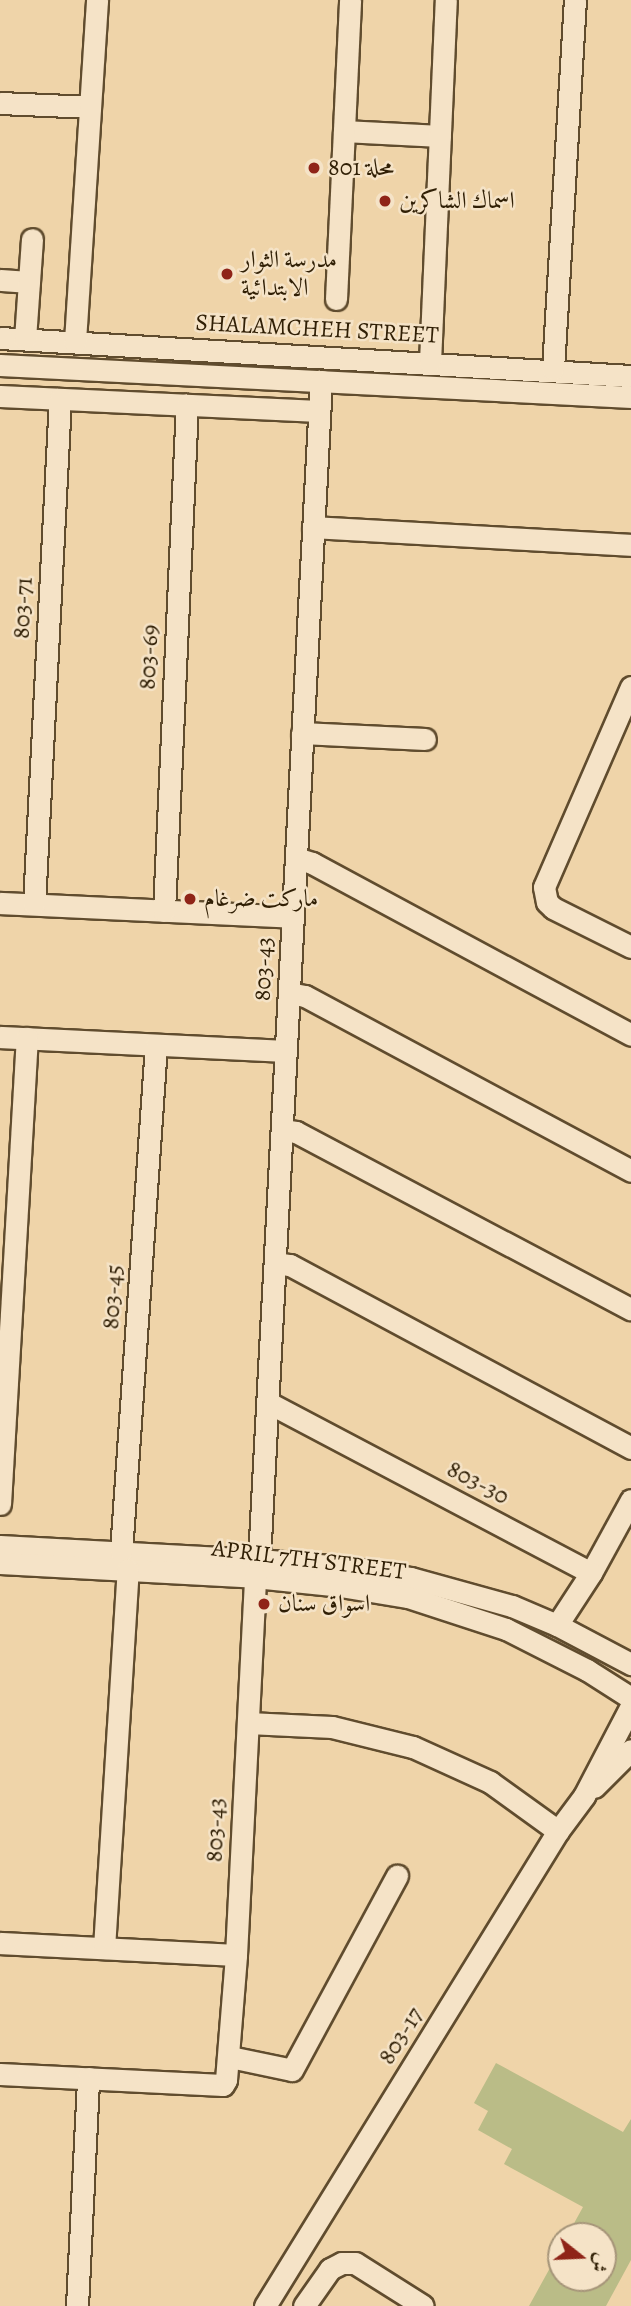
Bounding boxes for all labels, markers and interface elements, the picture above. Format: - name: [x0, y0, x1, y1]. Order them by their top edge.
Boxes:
- place label: محلة 801: [328, 154, 394, 182]
- marker: محلة 801: [306, 160, 322, 176]
- place label: اسماك الشاكرين: [399, 187, 515, 215]
- marker: اسماك الشاكرين: [377, 193, 393, 209]
- place label: مدرسة الثوار الابتدائية: [241, 246, 337, 302]
- marker: مدرسة الثوار الابتدائية: [219, 266, 235, 282]
- street label: SHALAMCHEH STREET: [195, 308, 439, 350]
- street label: 803-71: [7, 576, 39, 640]
- street label: 803-69: [133, 624, 165, 690]
- place label: ماركت ضرغام: [204, 885, 318, 913]
- marker: ماركت ضرغام: [182, 891, 198, 907]
- street label: 803-43: [248, 936, 280, 1002]
- street label: 803-45: [96, 1264, 130, 1330]
- street label: 803-30: [442, 1455, 514, 1511]
- street label: APRIL 7TH STREET: [210, 1534, 408, 1586]
- place label: اسواق سنان: [278, 1590, 370, 1618]
- marker: اسواق سنان: [256, 1596, 272, 1612]
- street label: 803-43: [200, 1797, 232, 1863]
- street label: 803-17: [372, 2002, 430, 2070]
- north arrow: [547, 2222, 617, 2292]
- text: ش: [585, 2250, 615, 2276]

